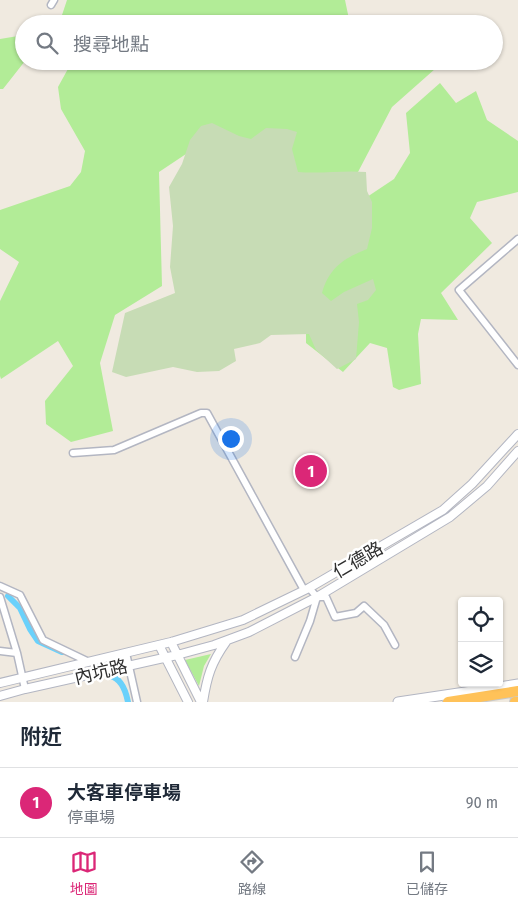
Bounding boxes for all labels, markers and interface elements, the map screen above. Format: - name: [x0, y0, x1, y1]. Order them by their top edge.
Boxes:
- search box: [15, 15, 503, 70]
- icon: search: [33, 29, 61, 57]
- text: 搜尋地點: [73, 33, 149, 56]
- your location: [218, 426, 244, 452]
- pin: 1: [295, 452, 327, 490]
- street label: 仁德路: [329, 537, 387, 583]
- map controls: [458, 597, 503, 687]
- button: locate: [458, 597, 503, 642]
- button: layers: [458, 642, 503, 687]
- street label: 內坑路: [72, 655, 130, 689]
- text: 附近: [20, 724, 62, 750]
- text: 大客車停車場: [67, 781, 181, 804]
- text: 1: [33, 793, 39, 812]
- text: 90 m: [466, 793, 498, 812]
- text: 停車場: [67, 808, 115, 827]
- tab: 地圖: [70, 848, 98, 898]
- tab: 路線: [238, 848, 266, 898]
- tab: 已儲存: [406, 848, 448, 898]

